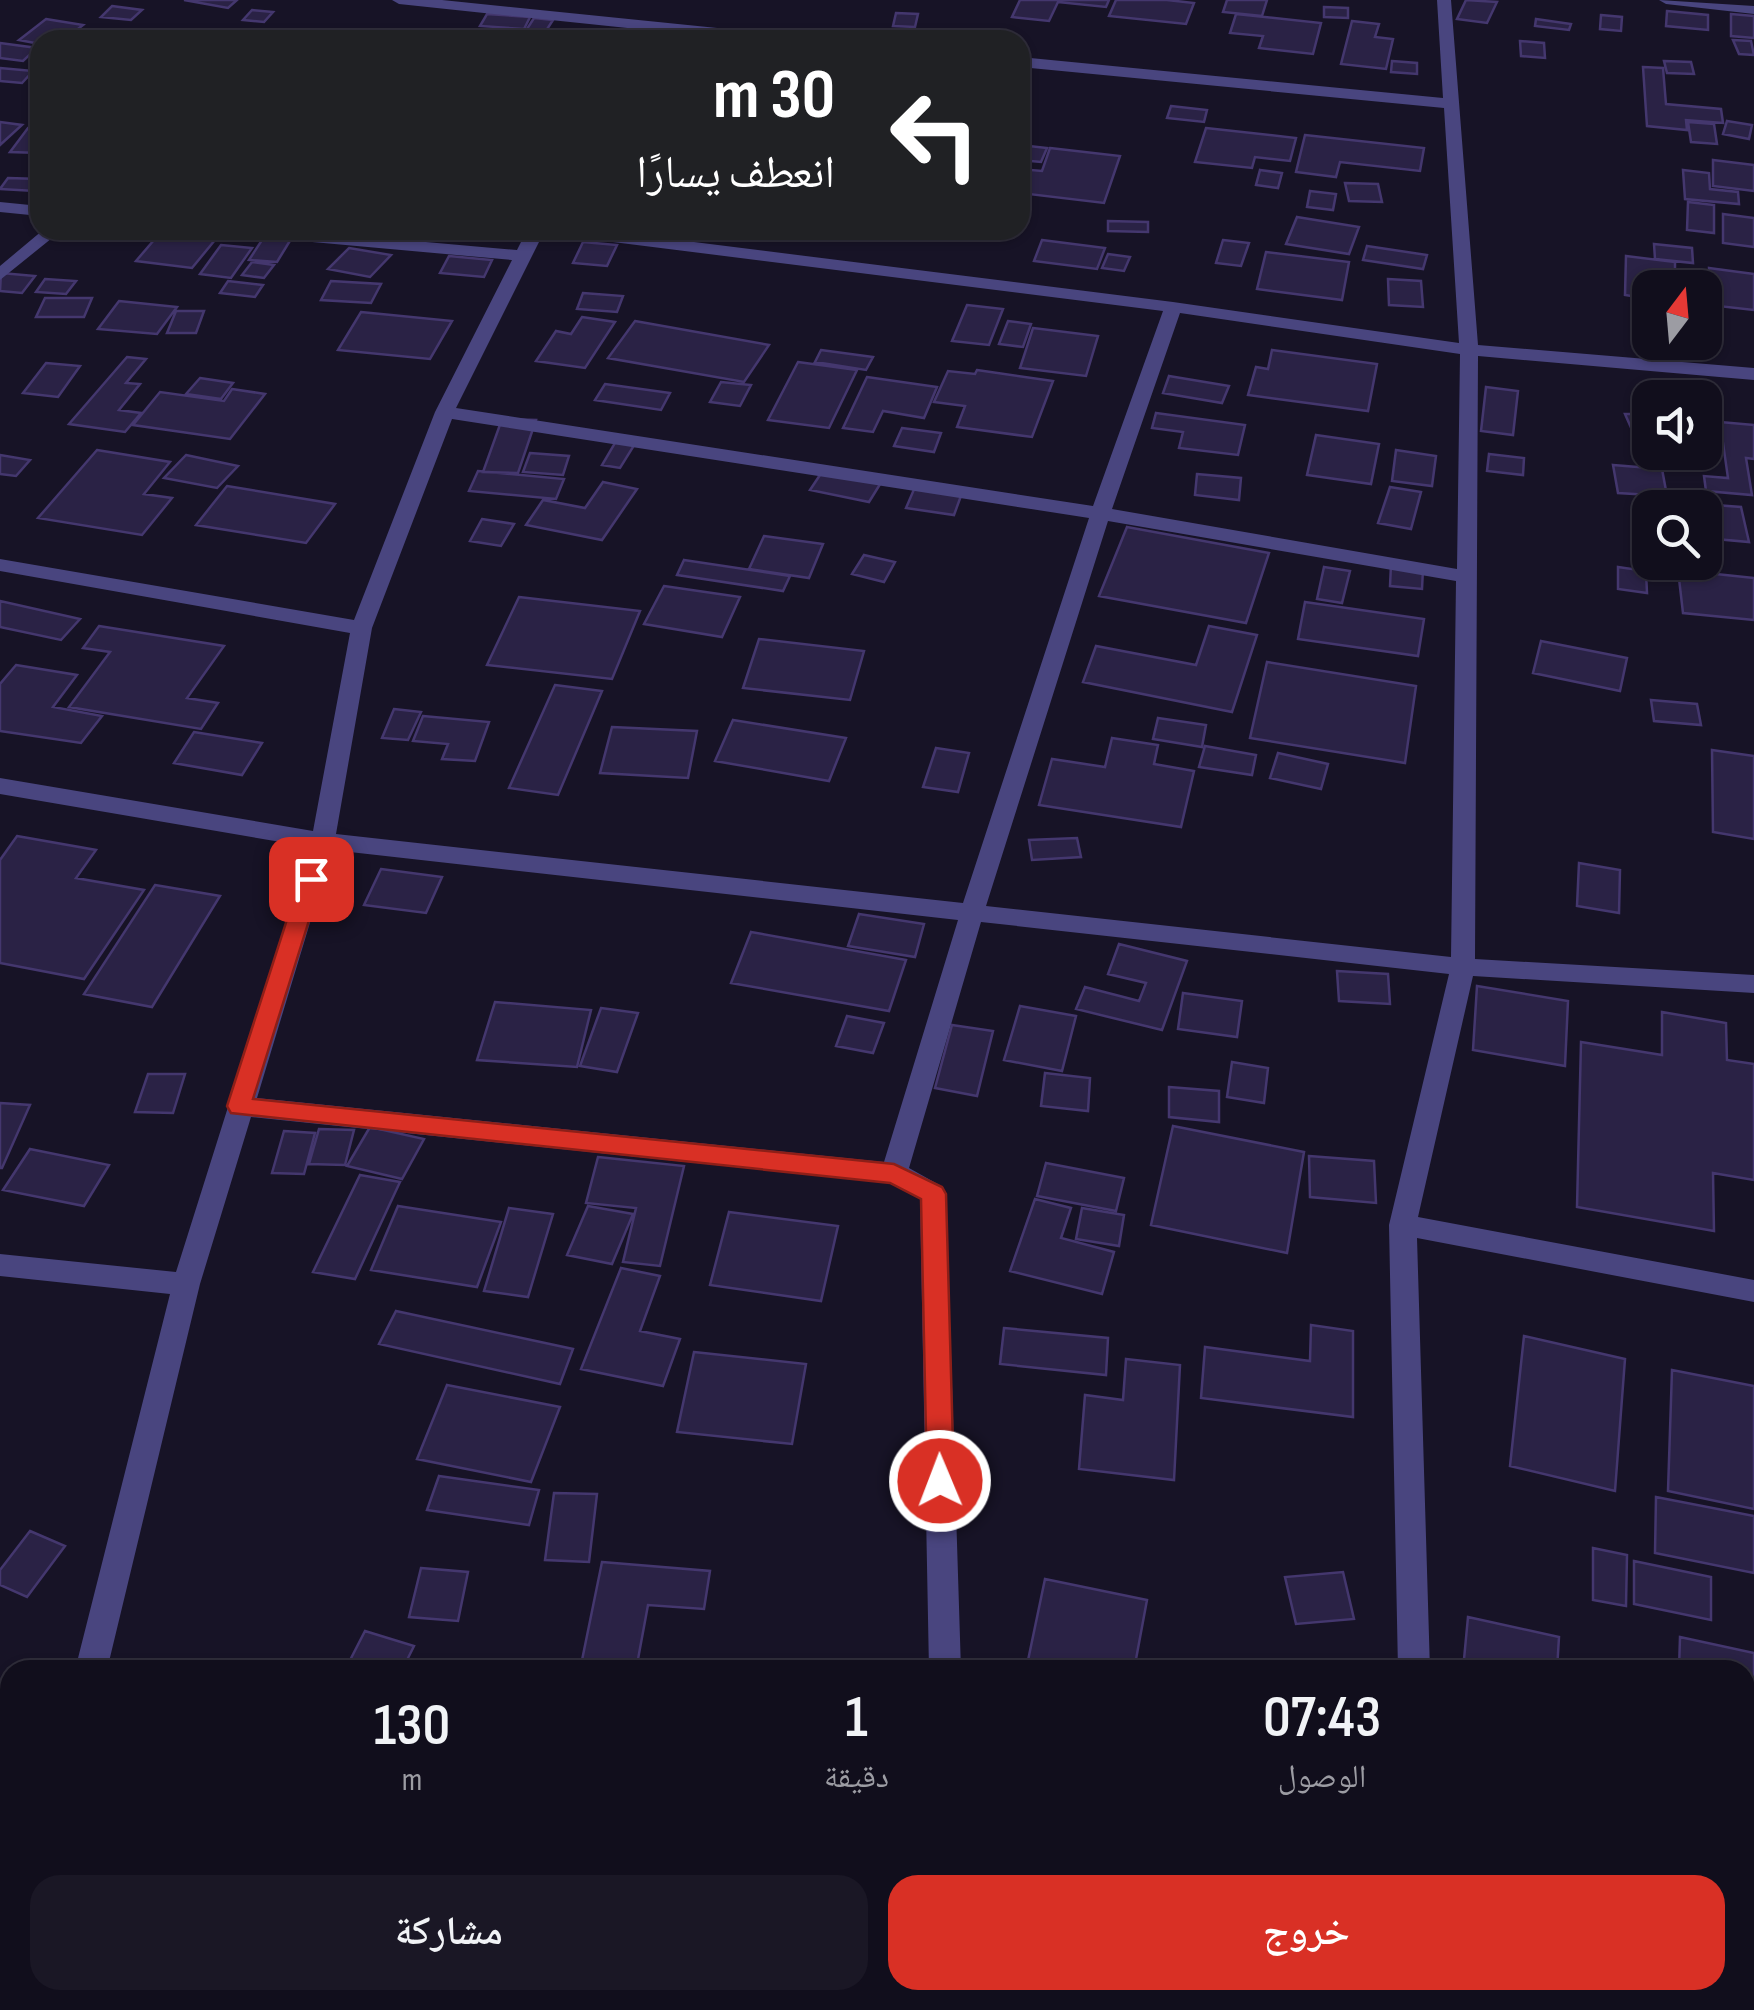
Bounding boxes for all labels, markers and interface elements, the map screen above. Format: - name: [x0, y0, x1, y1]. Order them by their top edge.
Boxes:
- text: 30 m: [713, 54, 835, 138]
- icon: left: [870, 70, 1000, 200]
- text: انعطف يسارًا: [636, 146, 835, 201]
- north arrow: [1632, 270, 1722, 360]
- map controls: [1632, 270, 1722, 580]
- button: sound: [1632, 380, 1722, 470]
- button: search: [1632, 490, 1722, 580]
- pin: [269, 837, 354, 922]
- icon: arrive: [284, 852, 339, 907]
- position arrow: [888, 1429, 992, 1533]
- text: 1: [845, 1682, 868, 1754]
- text: 07:43: [1263, 1682, 1381, 1754]
- text: 130: [374, 1690, 450, 1762]
- text: دقيقة: [824, 1758, 889, 1797]
- text: الوصول: [1278, 1758, 1366, 1797]
- text: m: [402, 1761, 422, 1800]
- button: مشاركة: [30, 1875, 868, 1990]
- button: خروج: [888, 1875, 1725, 1990]

